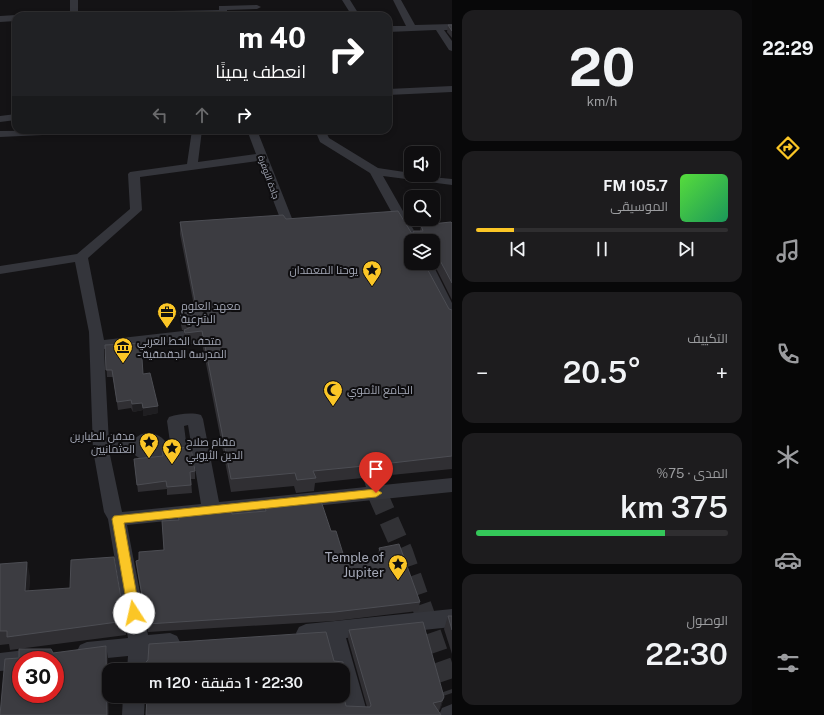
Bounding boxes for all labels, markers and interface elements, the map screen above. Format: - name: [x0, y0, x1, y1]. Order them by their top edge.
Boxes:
- text: 40 m: [238, 21, 306, 54]
- icon: right: [320, 28, 372, 80]
- text: 20: [569, 37, 635, 98]
- text: 22:29: [762, 38, 814, 59]
- text: انعطف يمينًا: [215, 61, 306, 82]
- text: km/h: [587, 94, 617, 109]
- icon: left: [149, 104, 171, 126]
- icon: ahead: [191, 104, 213, 126]
- icon: right: [233, 104, 255, 126]
- icon: directions: [774, 134, 802, 162]
- map controls: [404, 146, 440, 270]
- button: sound: [404, 146, 440, 182]
- street label: جادة النوفرة: [256, 154, 282, 200]
- text: 105.7 FM: [603, 177, 668, 194]
- button: search: [404, 190, 440, 226]
- text: الموسيقى: [610, 199, 668, 214]
- button: layers: [404, 234, 440, 270]
- icon: music: [774, 237, 802, 265]
- icon: previous: [507, 238, 529, 260]
- icon: pause: [591, 238, 613, 260]
- icon: next: [675, 238, 697, 260]
- place icon: يوحنا المعمدان: [361, 259, 383, 287]
- place label: يوحنا المعمدان: [289, 264, 358, 277]
- place label: معهد العلوم الشرعية: [181, 300, 240, 326]
- office icon: معهد العلوم الشرعية: [156, 301, 178, 329]
- text: التكييف: [687, 331, 728, 346]
- place label: متحف الخط العربي - المدرسة الجقمقية: [137, 335, 227, 361]
- museum icon: متحف الخط العربي - المدرسة الجقمقية: [112, 336, 134, 364]
- icon: phone: [774, 340, 802, 368]
- text: 20.5°: [563, 354, 641, 390]
- text: −: [476, 360, 488, 386]
- text: +: [716, 360, 728, 386]
- mosque icon: الجامع الأموي: [322, 379, 344, 407]
- place label: الجامع الأموي: [347, 384, 413, 399]
- place label: مدفن الطيارين العثمانيين: [70, 430, 135, 456]
- place icon: مدفن الطيارين العثمانيين: [138, 431, 160, 459]
- place label: مقام صلاح الدين الأيوبي: [186, 436, 243, 464]
- place icon: مقام صلاح الدين الأيوبي: [161, 437, 183, 465]
- icon: climate: [774, 443, 802, 471]
- pin: [359, 452, 393, 493]
- icon: arrive: [365, 458, 387, 480]
- text: المدى · 75%: [656, 466, 728, 481]
- text: 375 km: [620, 489, 728, 525]
- icon: car: [774, 546, 802, 574]
- place label: Temple of Jupiter: [325, 550, 384, 580]
- place icon: Temple of Jupiter: [387, 553, 409, 581]
- position arrow: [113, 592, 155, 634]
- text: الوصول: [687, 613, 728, 628]
- text: 22:30: [645, 636, 728, 672]
- icon: filters: [774, 649, 802, 677]
- speed limit sign: 30: [12, 651, 64, 703]
- text: 22:30 · 1 دقيقة · 120 m: [149, 674, 303, 691]

